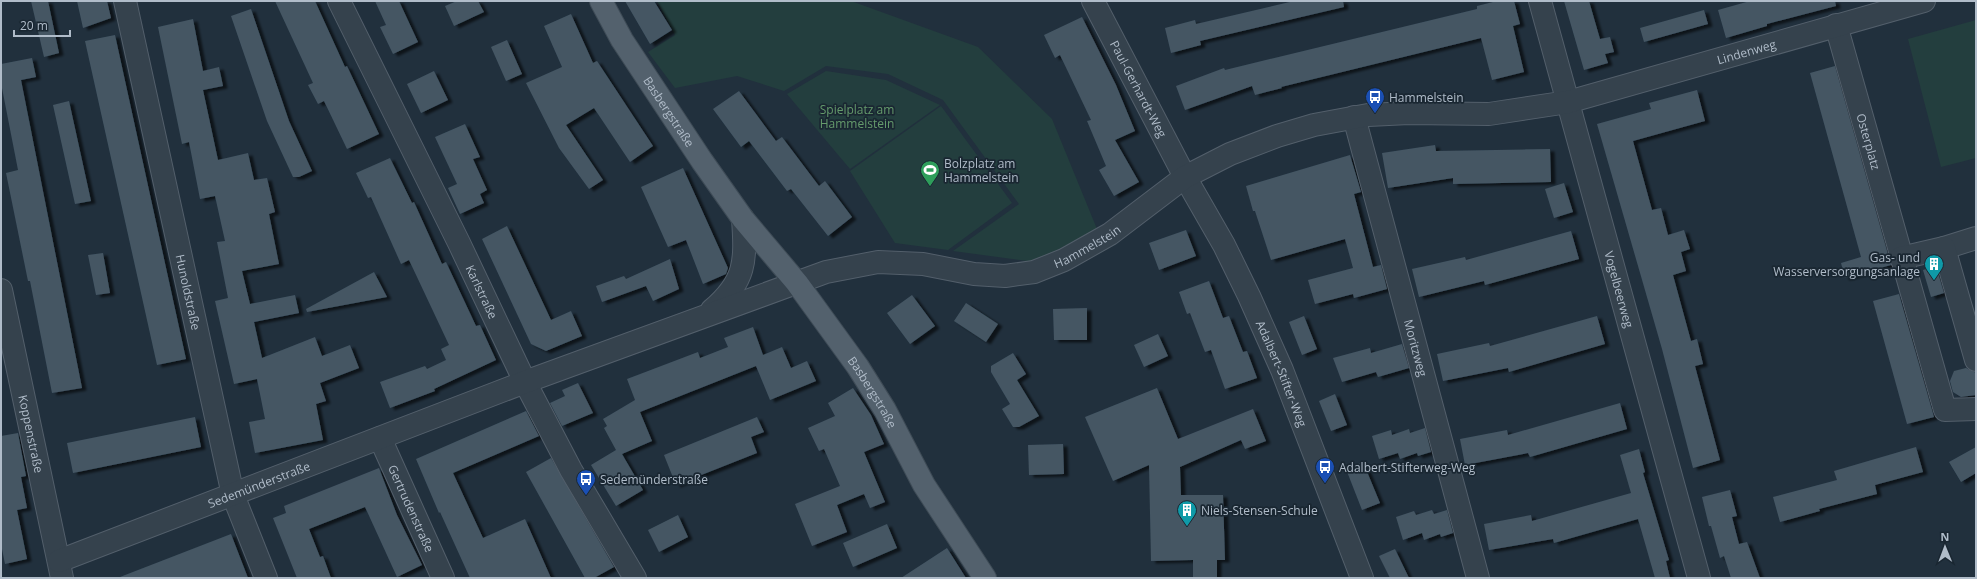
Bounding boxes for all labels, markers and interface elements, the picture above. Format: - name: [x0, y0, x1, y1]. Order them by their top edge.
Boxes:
- scale bar: [14, 12, 70, 38]
- text: 20 m: [20, 17, 48, 34]
- street label: Lindenweg: [1715, 35, 1778, 68]
- street label: Paul-Gerhardt-Weg: [1106, 37, 1171, 141]
- street label: Basbergstraße: [640, 73, 699, 150]
- bus stop icon: Hammelstein: [1364, 86, 1386, 114]
- place label: Hammelstein: [1389, 89, 1464, 106]
- park label: Spielplatz am Hammelstein: [820, 101, 894, 132]
- street label: Osterplatz: [1853, 111, 1885, 172]
- place label: Bolzplatz am Hammelstein: [944, 155, 1019, 186]
- sports icon: Bolzplatz am Hammelstein: [919, 159, 941, 187]
- street label: Hammelstein: [1051, 220, 1124, 272]
- street label: Vogelbeerweg: [1601, 249, 1638, 330]
- place label: Gas- und Wasserversorgungsanlage: [1773, 249, 1920, 280]
- street label: Hunoldstraße: [172, 253, 205, 332]
- building icon: Gas- und Wasserversorgungsanlage: [1923, 253, 1945, 281]
- street label: Karlstraße: [462, 262, 502, 322]
- street label: Adalbert-Stifter-Weg: [1252, 317, 1312, 430]
- street label: Moritzweg: [1400, 317, 1432, 379]
- street label: Basbergstraße: [844, 353, 901, 431]
- street label: Koppenstraße: [15, 393, 48, 475]
- bus stop icon: Adalbert-Stifterweg-Weg: [1314, 456, 1336, 484]
- street label: Sedemünderstraße: [205, 457, 312, 512]
- place label: Adalbert-Stifterweg-Weg: [1339, 459, 1476, 476]
- street label: Gertrudenstraße: [385, 462, 439, 555]
- bus stop icon: Sedemünderstraße: [575, 468, 597, 496]
- place label: Sedemünderstraße: [600, 471, 708, 488]
- building icon: Niels-Stensen-Schule: [1176, 499, 1198, 527]
- place label: Niels-Stensen-Schule: [1201, 502, 1318, 519]
- north arrow: [1925, 527, 1965, 567]
- text: N: [1940, 529, 1949, 544]

